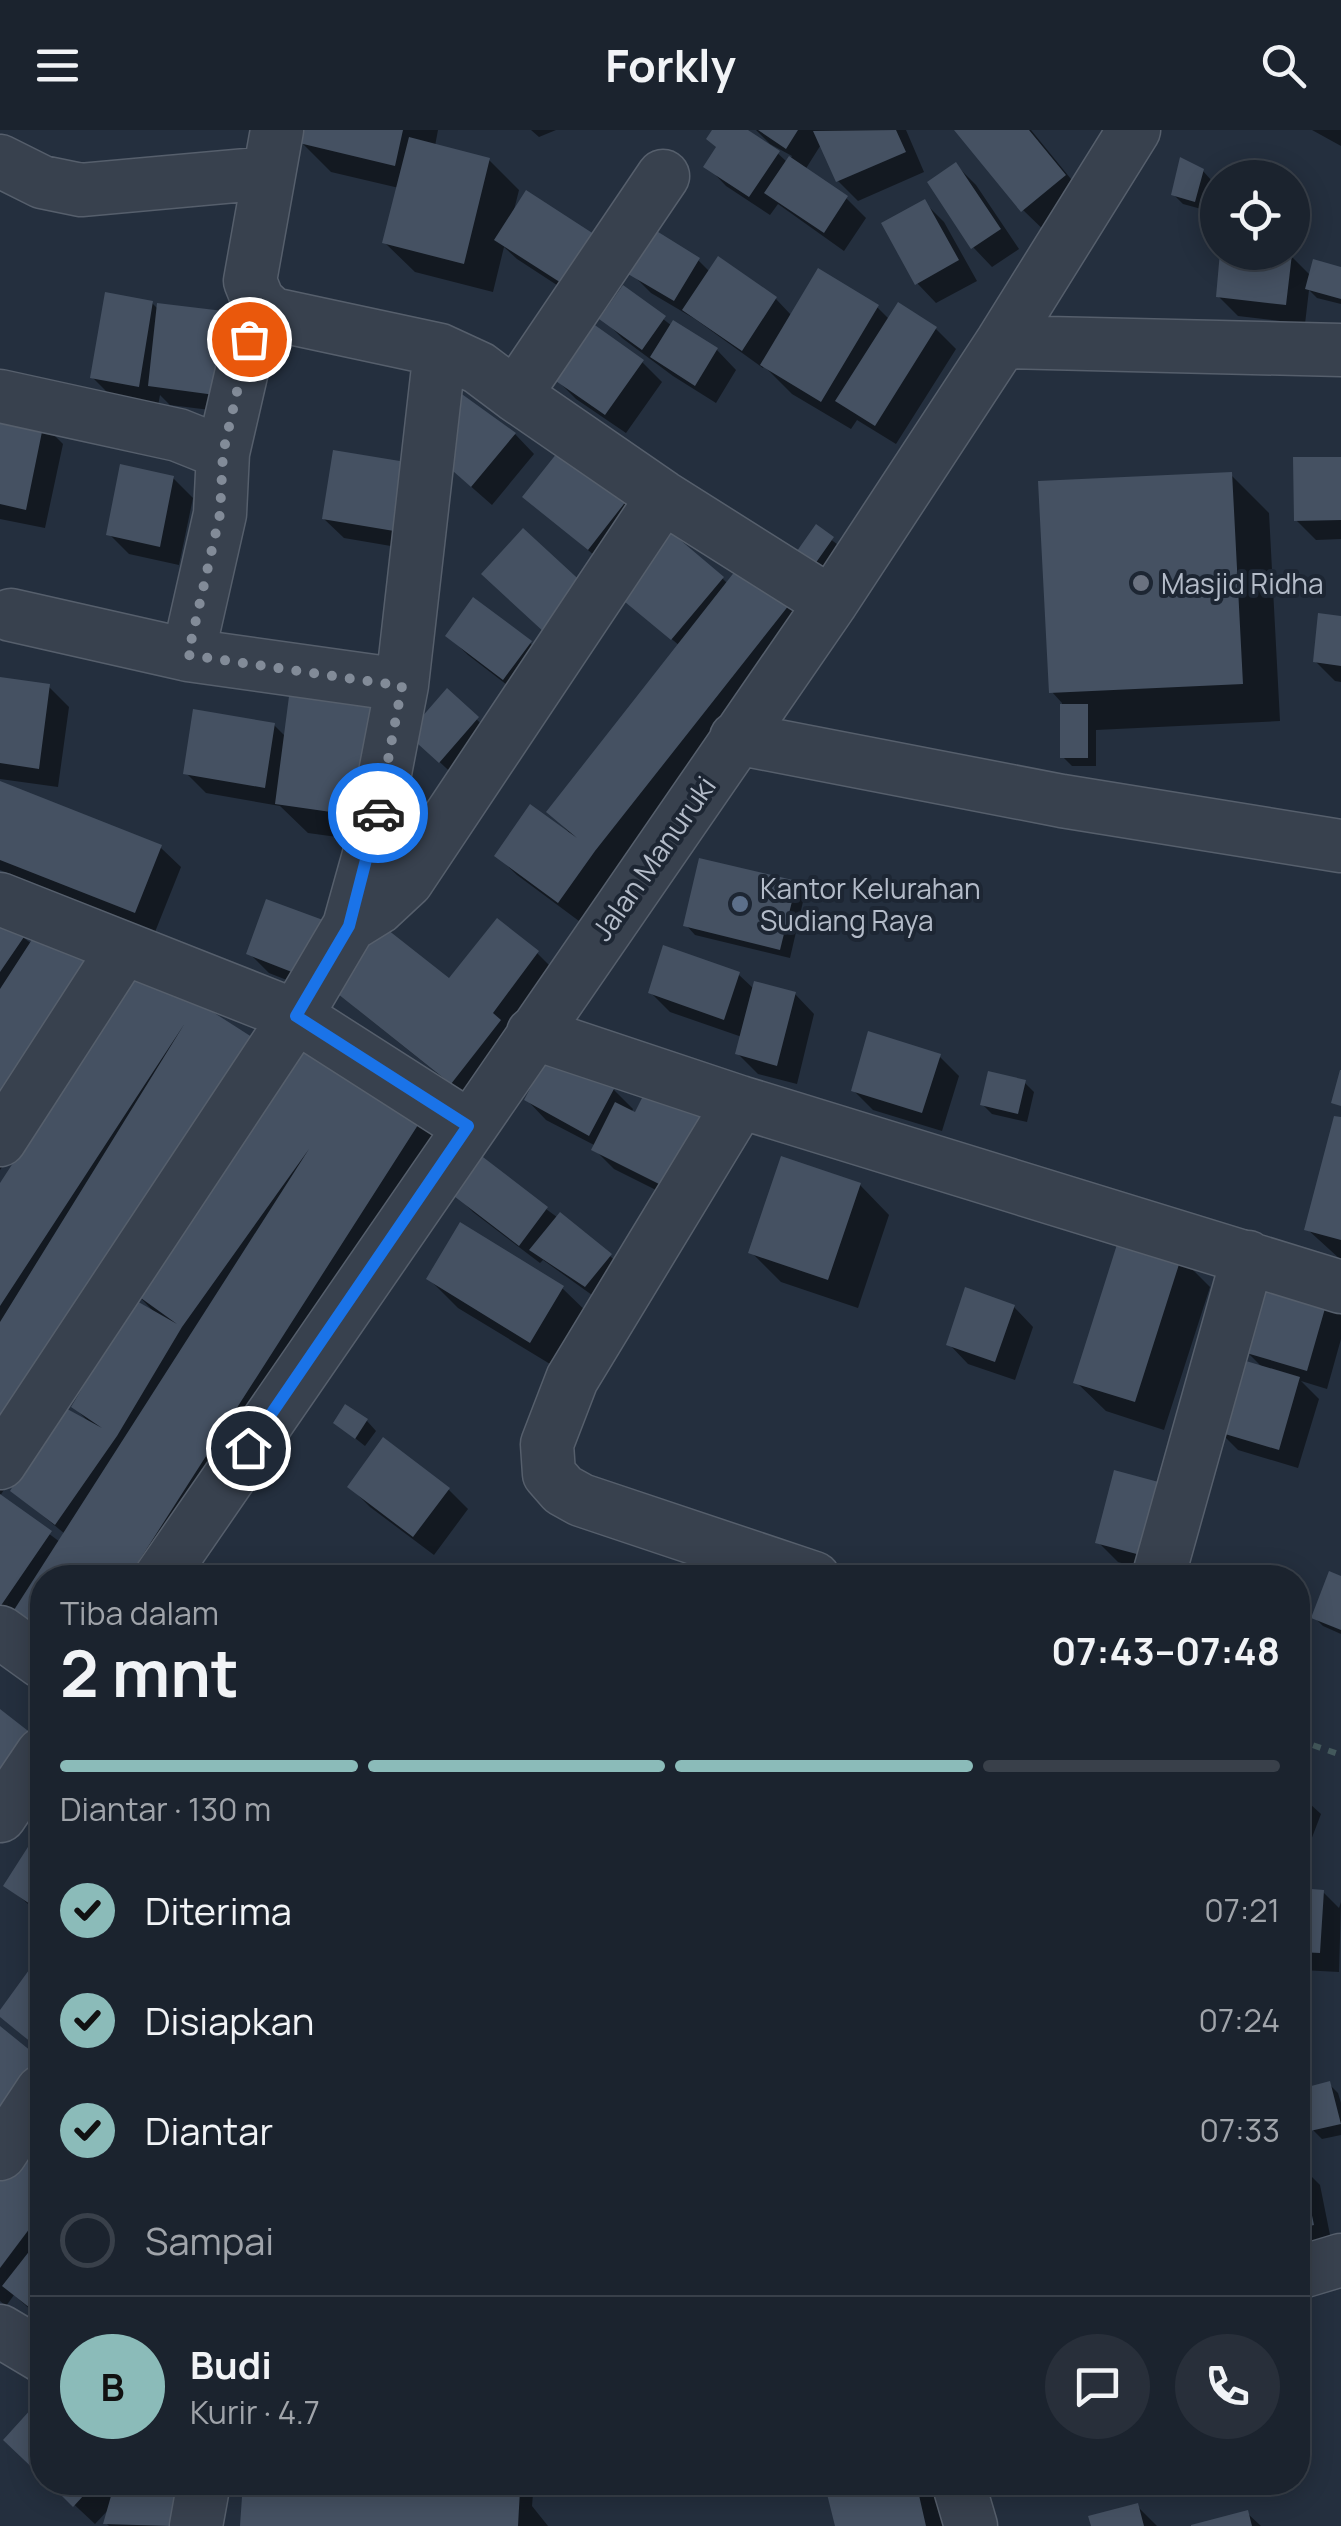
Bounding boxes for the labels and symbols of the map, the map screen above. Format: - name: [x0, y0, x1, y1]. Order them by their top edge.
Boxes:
- pin: [207, 297, 292, 382]
- place label: Masjid Ridha: [1161, 564, 1324, 602]
- marker: Masjid Ridha: [1130, 572, 1152, 594]
- courier: [328, 763, 428, 863]
- street label: Jalan Manuruki: [582, 768, 724, 948]
- place label: Kantor Kelurahan Sudiang Raya: [760, 869, 981, 939]
- marker: Kantor Kelurahan Sudiang Raya: [729, 893, 751, 915]
- pin: [206, 1406, 291, 1491]

